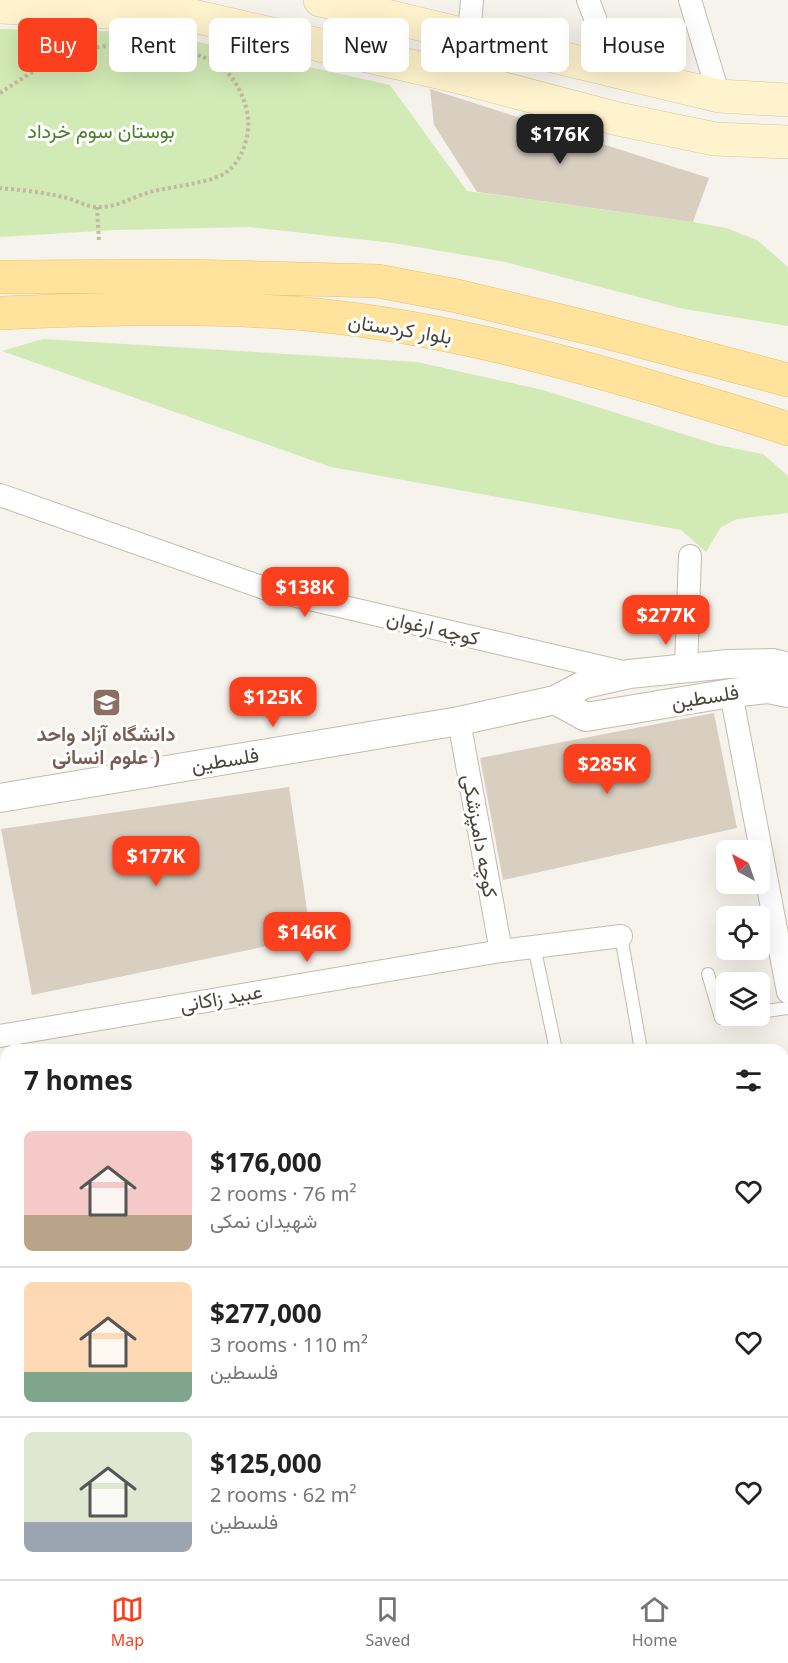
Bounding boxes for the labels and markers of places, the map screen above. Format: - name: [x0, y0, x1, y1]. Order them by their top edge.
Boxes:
- pin: $176K: [518, 114, 602, 165]
- pin: $138K: [263, 567, 347, 618]
- pin: $277K: [624, 595, 708, 646]
- pin: $125K: [231, 677, 315, 728]
- school or university icon: دانشگاه آزاد واحد علوم انسانی ): [90, 687, 122, 719]
- place label: دانشگاه آزاد واحد علوم انسانی ): [37, 720, 175, 770]
- pin: $285K: [565, 744, 649, 795]
- pin: $177K: [114, 836, 198, 887]
- pin: $146K: [265, 912, 349, 963]

